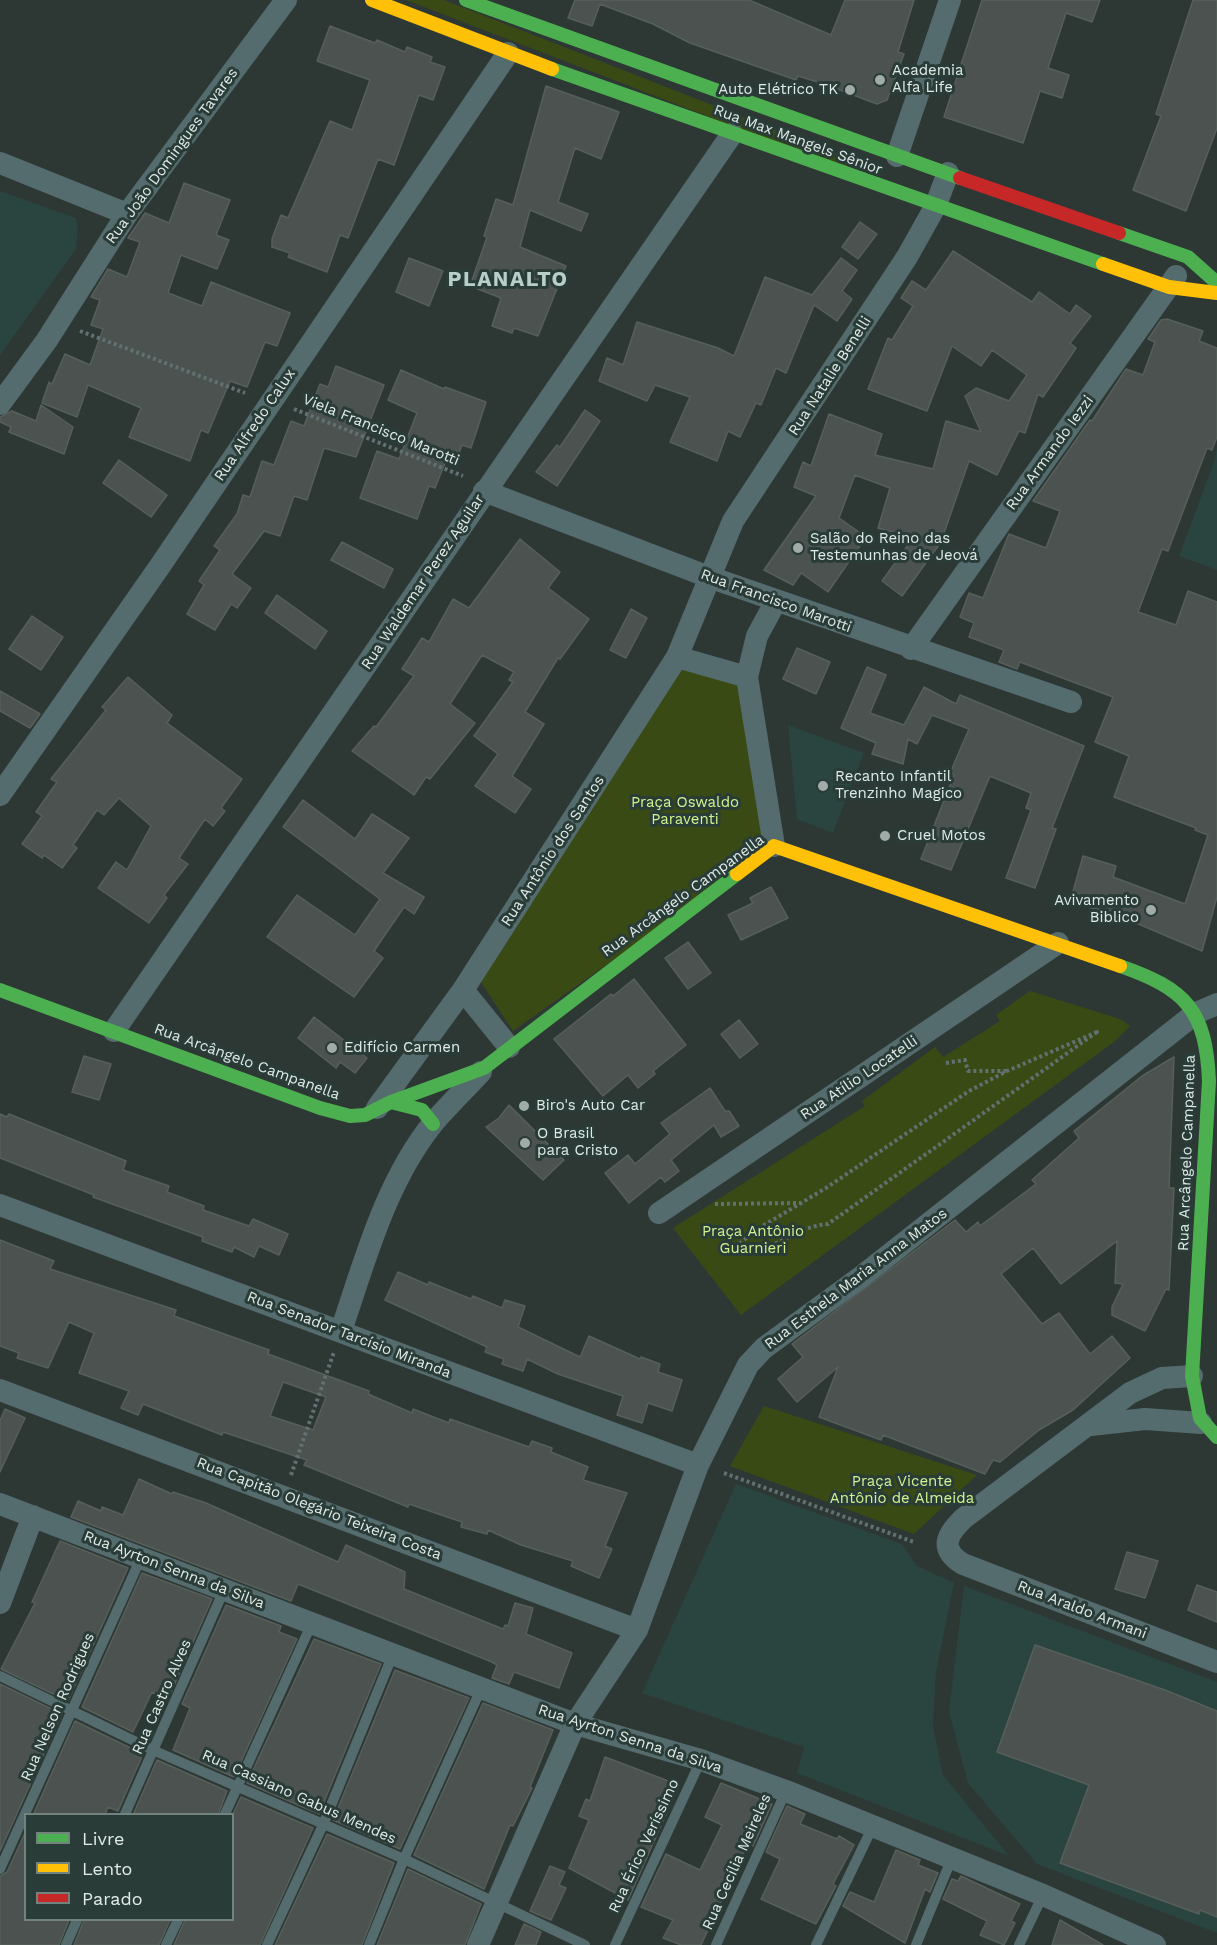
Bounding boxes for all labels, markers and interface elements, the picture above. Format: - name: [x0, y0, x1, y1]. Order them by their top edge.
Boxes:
- place label: Academia Alfa Life: [892, 62, 963, 97]
- street label: Rua João Domingues Tavares: [102, 64, 242, 248]
- marker: Academia Alfa Life: [873, 73, 887, 87]
- place label: Auto Elétrico TK: [718, 81, 838, 99]
- marker: Auto Elétrico TK: [843, 83, 857, 97]
- street label: Rua Max Mangels Sênior: [711, 101, 885, 179]
- district label: PLANALTO: [447, 267, 569, 293]
- street label: Rua Natalie Benelli: [785, 313, 875, 439]
- street label: Rua Alfredo Calux: [211, 365, 299, 485]
- street label: Viela Francisco Marotti: [300, 390, 462, 470]
- street label: Rua Armando Iezzi: [1002, 392, 1098, 514]
- street label: Rua Waldemar Perez Aguilar: [358, 491, 488, 673]
- place label: Salão do Reino das Testemunhas de Jeová: [810, 530, 978, 565]
- marker: Salão do Reino das Testemunhas de Jeová: [791, 541, 805, 555]
- street label: Rua Francisco Marotti: [698, 565, 854, 637]
- place label: Recanto Infantil Trenzinho Magico: [835, 768, 962, 803]
- street label: Rua Antônio dos Santos: [497, 772, 609, 930]
- marker: Recanto Infantil Trenzinho Magico: [816, 779, 830, 793]
- park label: Praça Oswaldo Paraventi: [631, 794, 739, 829]
- place label: Cruel Motos: [897, 827, 986, 845]
- marker: Cruel Motos: [878, 829, 892, 843]
- street label: Rua Arcângelo Campanella: [598, 831, 768, 961]
- place label: Avivamento Biblico: [1054, 892, 1139, 927]
- marker: Avivamento Biblico: [1144, 903, 1158, 917]
- street label: Rua Arcângelo Campanella: [152, 1020, 342, 1104]
- street label: Rua Atílio Locatelli: [797, 1032, 921, 1124]
- place label: Edifício Carmen: [344, 1039, 460, 1057]
- marker: Edifício Carmen: [325, 1041, 339, 1055]
- street label: Rua Arcângelo Campanella: [1175, 1054, 1199, 1252]
- place label: Biro's Auto Car: [536, 1097, 645, 1115]
- marker: Biro's Auto Car: [517, 1099, 531, 1113]
- place label: O Brasil para Cristo: [537, 1125, 618, 1160]
- marker: O Brasil para Cristo: [518, 1136, 532, 1150]
- street label: Rua Esthela Maria Anna Matos: [761, 1205, 951, 1353]
- park label: Praça Antônio Guarnieri: [702, 1223, 804, 1258]
- street label: Rua Senador Tarcísio Miranda: [244, 1288, 454, 1382]
- street label: Rua Capitão Olegário Teixeira Costa: [194, 1454, 444, 1564]
- park label: Praça Vicente Antônio de Almeida: [830, 1473, 974, 1508]
- street label: Rua Ayrton Senna da Silva: [81, 1527, 267, 1613]
- street label: Rua Araldo Armani: [1015, 1577, 1149, 1643]
- street label: Rua Nelson Rodrigues: [17, 1630, 99, 1784]
- street label: Rua Castro Alves: [129, 1637, 195, 1757]
- street label: Rua Ayrton Senna da Silva: [536, 1701, 724, 1777]
- street label: Rua Cassiano Gabus Mendes: [199, 1746, 399, 1848]
- street label: Rua Érico Veríssimo: [605, 1776, 683, 1916]
- street label: Rua Cecília Meireles: [699, 1791, 775, 1933]
- legend: [24, 1813, 234, 1921]
- text: Livre: [82, 1828, 124, 1849]
- text: Lento: [82, 1858, 132, 1879]
- text: Parado: [82, 1888, 143, 1909]

